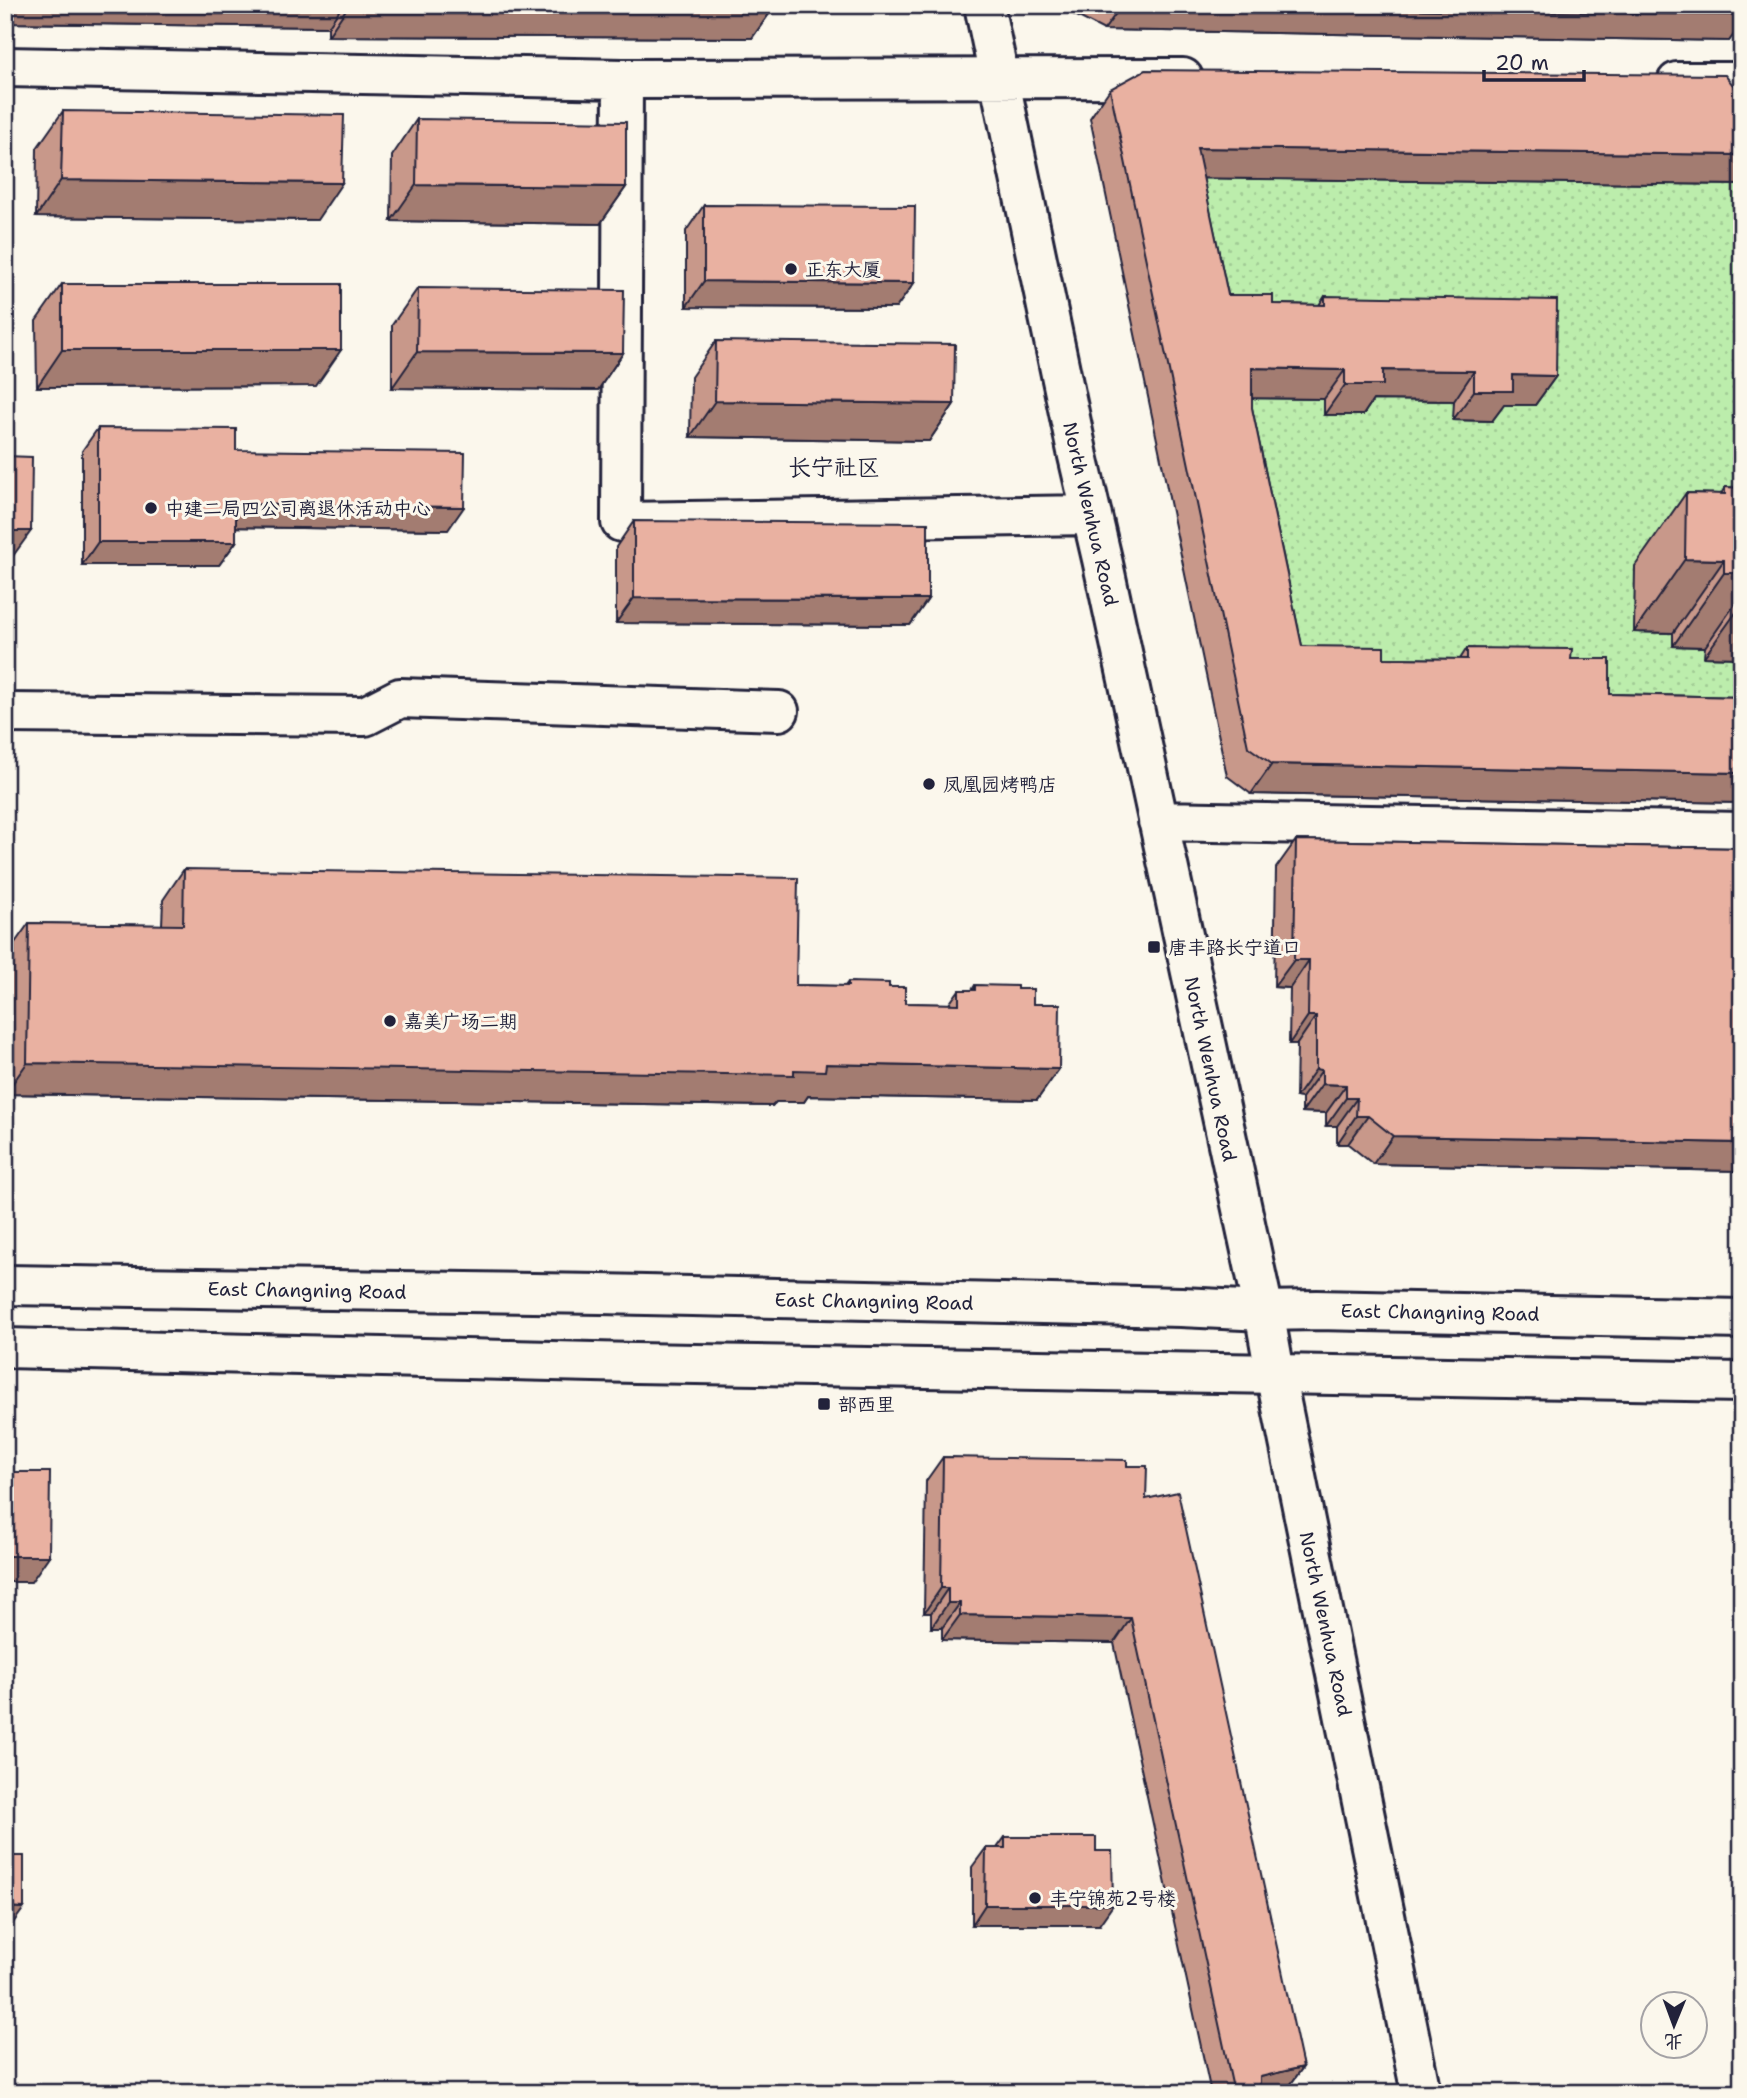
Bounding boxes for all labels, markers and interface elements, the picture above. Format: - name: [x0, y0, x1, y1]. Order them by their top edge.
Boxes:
- scale bar: [1484, 38, 1584, 82]
- text: 20 m: [1495, 49, 1549, 77]
- place label: 正东大厦: [805, 257, 881, 282]
- marker: 正东大厦: [783, 261, 799, 277]
- street label: North Wenhua Road: [1057, 420, 1124, 609]
- district label: 长宁社区: [788, 452, 880, 482]
- place label: 中建二局四公司离退休活动中心: [165, 496, 431, 521]
- marker: 中建二局四公司离退休活动中心: [143, 500, 159, 516]
- place label: 凤凰园烤鸭店: [943, 772, 1057, 797]
- marker: 凤凰园烤鸭店: [921, 776, 937, 792]
- place label: 唐丰路长宁道口: [1168, 935, 1301, 960]
- marker: 唐丰路长宁道口: [1146, 939, 1162, 955]
- street label: North Wenhua Road: [1179, 974, 1242, 1164]
- place label: 嘉美广场二期: [404, 1009, 518, 1034]
- marker: 嘉美广场二期: [382, 1013, 398, 1029]
- street label: East Changning Road: [207, 1276, 407, 1305]
- street label: East Changning Road: [774, 1287, 974, 1316]
- street label: East Changning Road: [1340, 1298, 1540, 1327]
- place label: 部西里: [838, 1392, 895, 1417]
- marker: 部西里: [816, 1396, 832, 1412]
- street label: North Wenhua Road: [1294, 1529, 1357, 1719]
- place label: 丰宁锦苑2号楼: [1049, 1886, 1176, 1911]
- marker: 丰宁锦苑2号楼: [1027, 1890, 1043, 1906]
- north arrow: [1638, 1990, 1708, 2060]
- text: 北: [1664, 2029, 1683, 2054]

